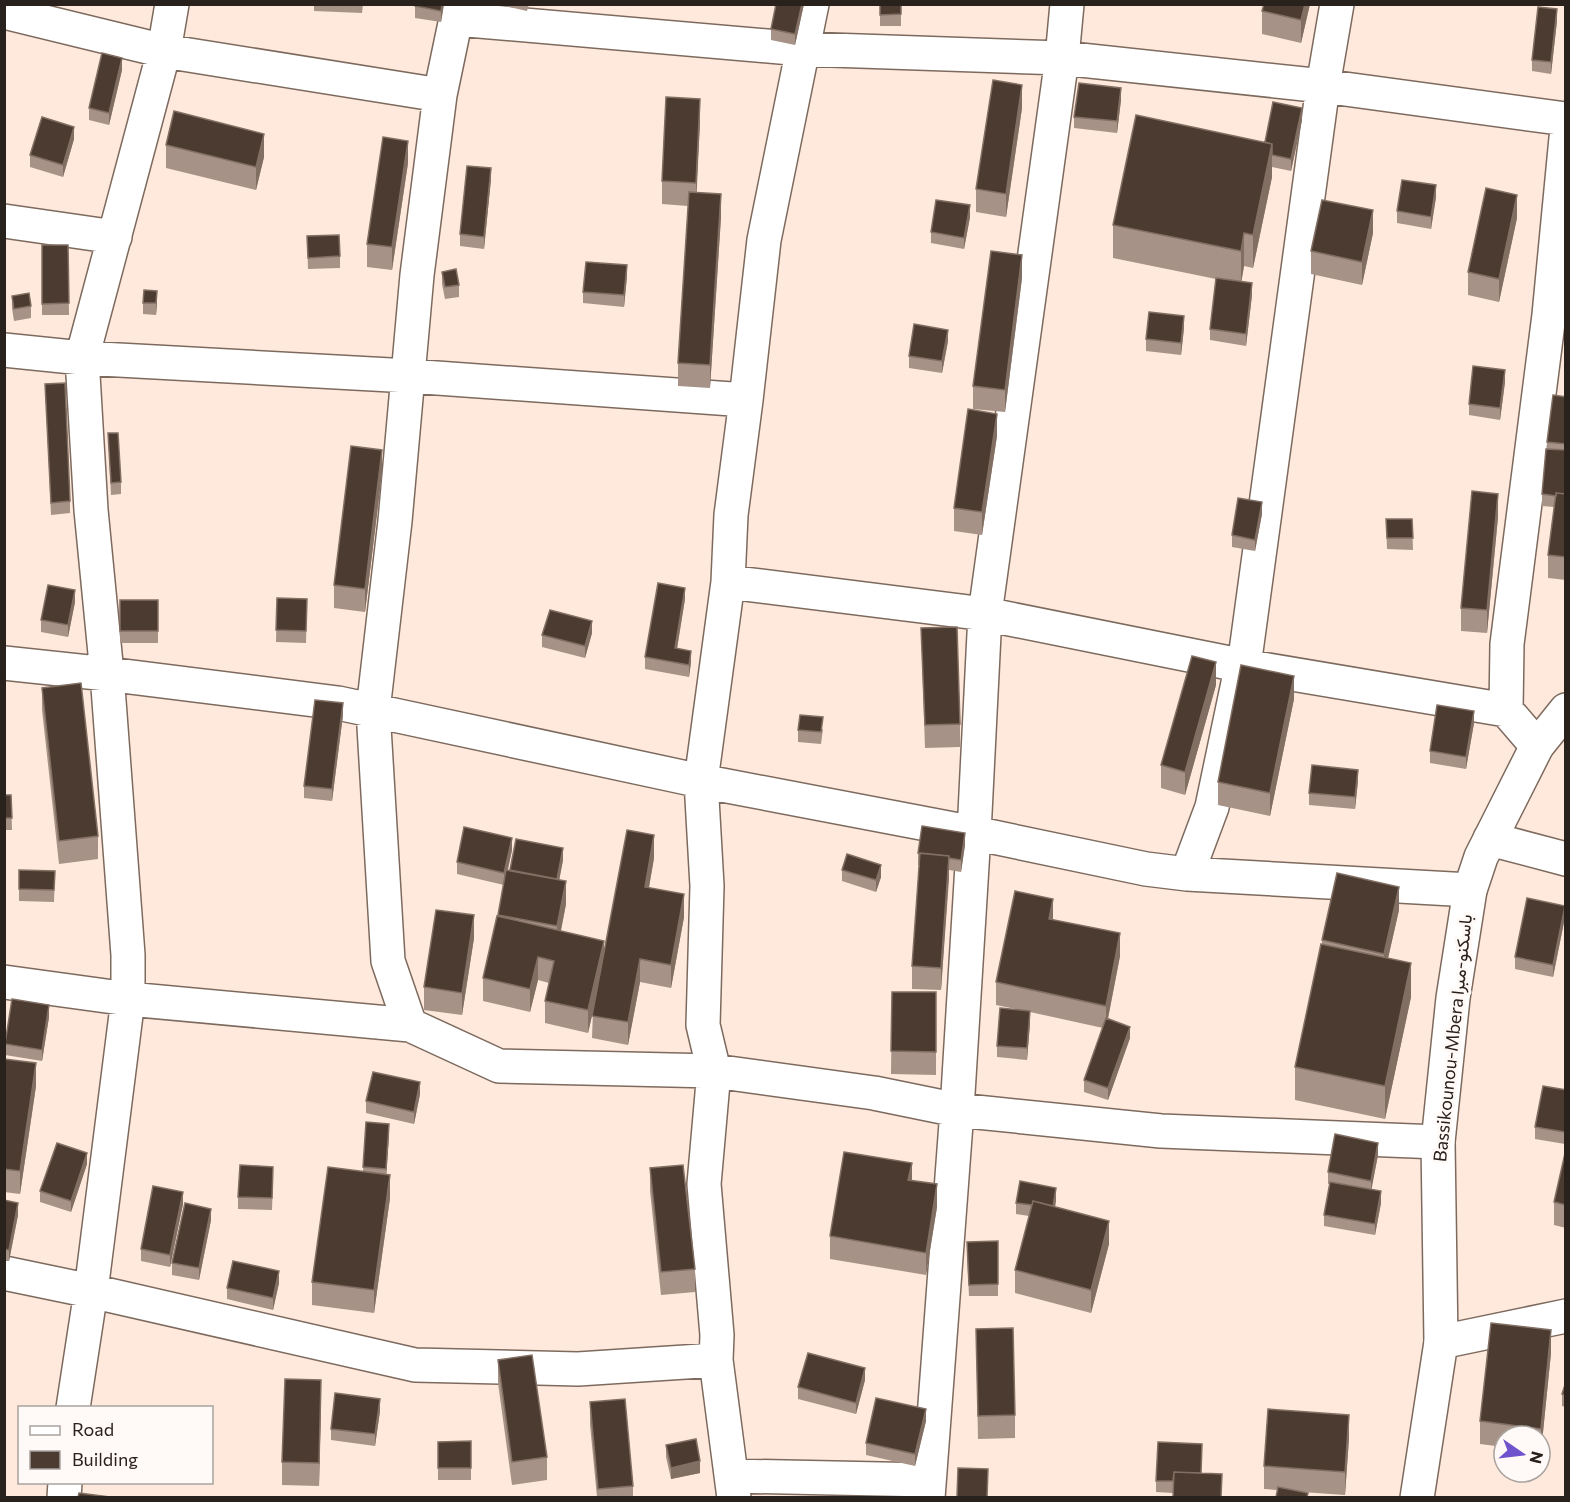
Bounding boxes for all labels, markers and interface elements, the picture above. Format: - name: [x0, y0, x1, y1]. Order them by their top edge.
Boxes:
- street label: Bassikounou-Mbera باسكنو-مبرا: [1428, 913, 1477, 1163]
- legend: [18, 1406, 213, 1484]
- text: Road: [72, 1418, 114, 1440]
- north arrow: [1492, 1424, 1552, 1484]
- text: Building: [72, 1448, 138, 1470]
- text: N: [1526, 1450, 1548, 1466]

